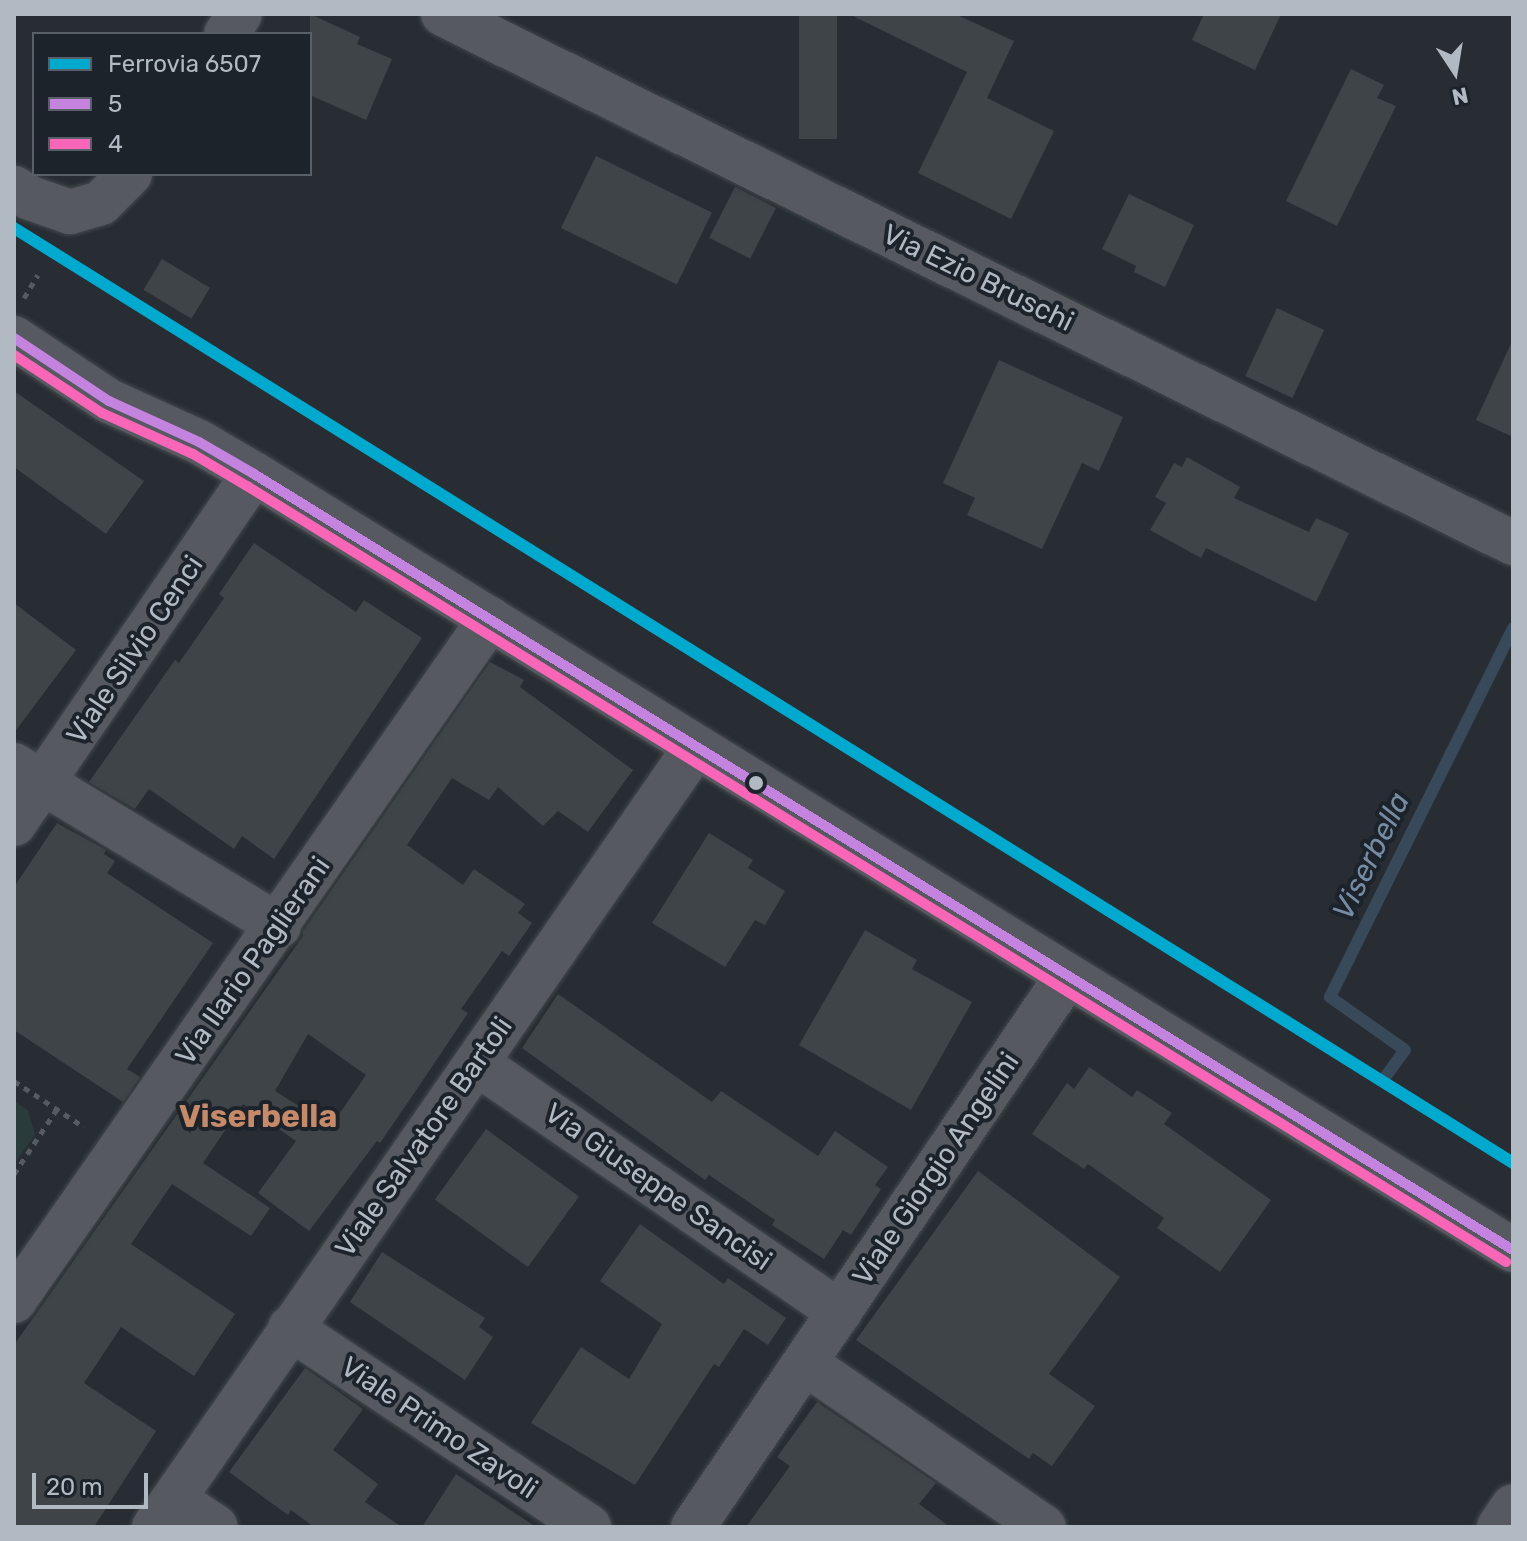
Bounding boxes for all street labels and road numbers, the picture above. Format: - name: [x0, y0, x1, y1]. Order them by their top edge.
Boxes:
- street label: Via Ezio Bruschi: [877, 217, 1079, 339]
- street label: Viale Silvio Cenci: [60, 550, 210, 750]
- street label: Via Ilario Paglierani: [169, 850, 337, 1072]
- street label: Viale Salvatore Bartoli: [328, 1011, 520, 1263]
- street label: Viale Giorgio Angelini: [845, 1046, 1027, 1292]
- street label: Via Giuseppe Sancisi: [538, 1096, 778, 1278]
- street label: Viale Primo Zavoli: [334, 1350, 544, 1506]

